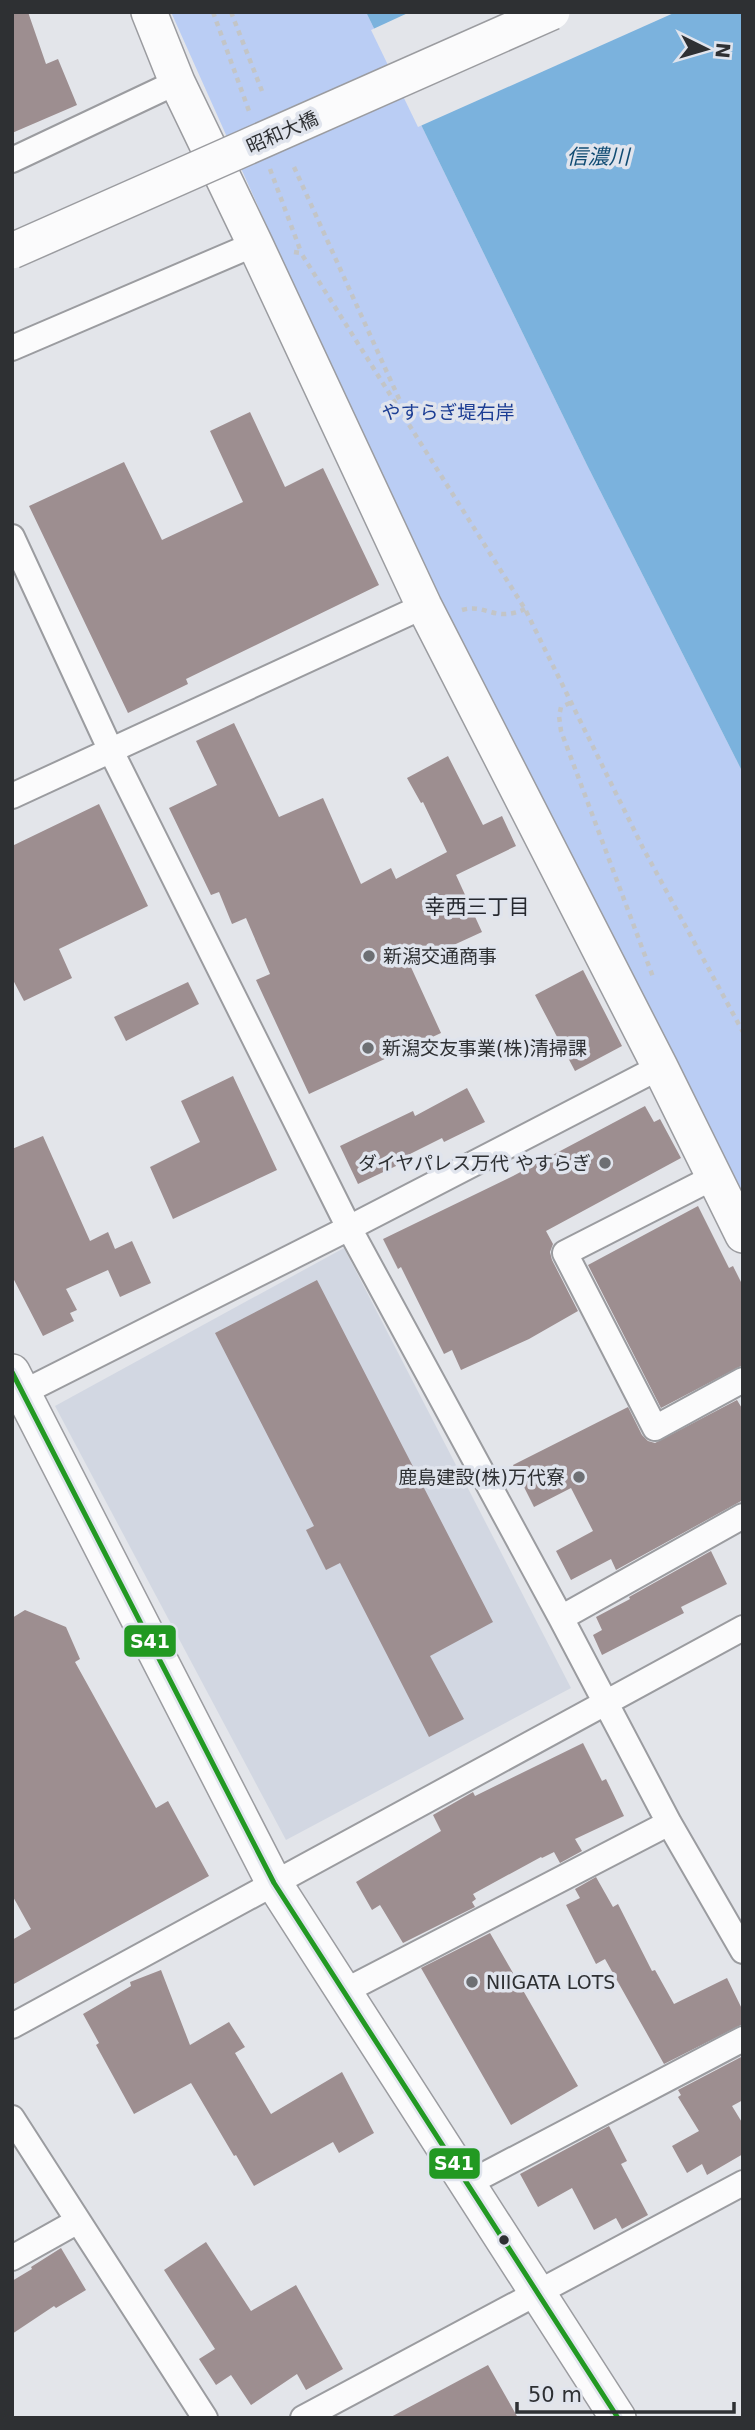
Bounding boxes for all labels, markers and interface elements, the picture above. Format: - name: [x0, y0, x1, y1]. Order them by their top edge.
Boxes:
- north arrow: [671, 14, 741, 84]
- text: N: [711, 42, 735, 59]
- street label: 昭和大橋: [243, 106, 321, 158]
- water label: 信濃川: [567, 145, 631, 169]
- park label: やすらぎ堤右岸: [381, 401, 515, 423]
- district label: 幸西三丁目: [425, 895, 530, 919]
- place label: 新潟交通商事: [383, 945, 497, 967]
- marker: 新潟交通商事: [361, 948, 377, 964]
- place label: 新潟交友事業(株)清掃課: [382, 1037, 587, 1059]
- marker: 新潟交友事業(株)清掃課: [360, 1040, 376, 1056]
- place label: ダイヤパレス万代 やすらぎ: [358, 1152, 591, 1174]
- marker: ダイヤパレス万代 やすらぎ: [597, 1155, 613, 1171]
- place label: 鹿島建設(株)万代寮: [398, 1466, 565, 1488]
- marker: 鹿島建設(株)万代寮: [571, 1469, 587, 1485]
- line badge: S41: [123, 1624, 177, 1658]
- text: S41: [130, 1630, 170, 1652]
- place label: NIIGATA LOTS: [486, 1971, 615, 1993]
- marker: NIIGATA LOTS: [464, 1974, 480, 1990]
- line badge: S41: [428, 2147, 481, 2180]
- text: S41: [434, 2152, 474, 2174]
- unlabelled marker: [497, 2233, 511, 2247]
- scale bar: [517, 2370, 734, 2414]
- text: 50 m: [528, 2383, 582, 2407]

